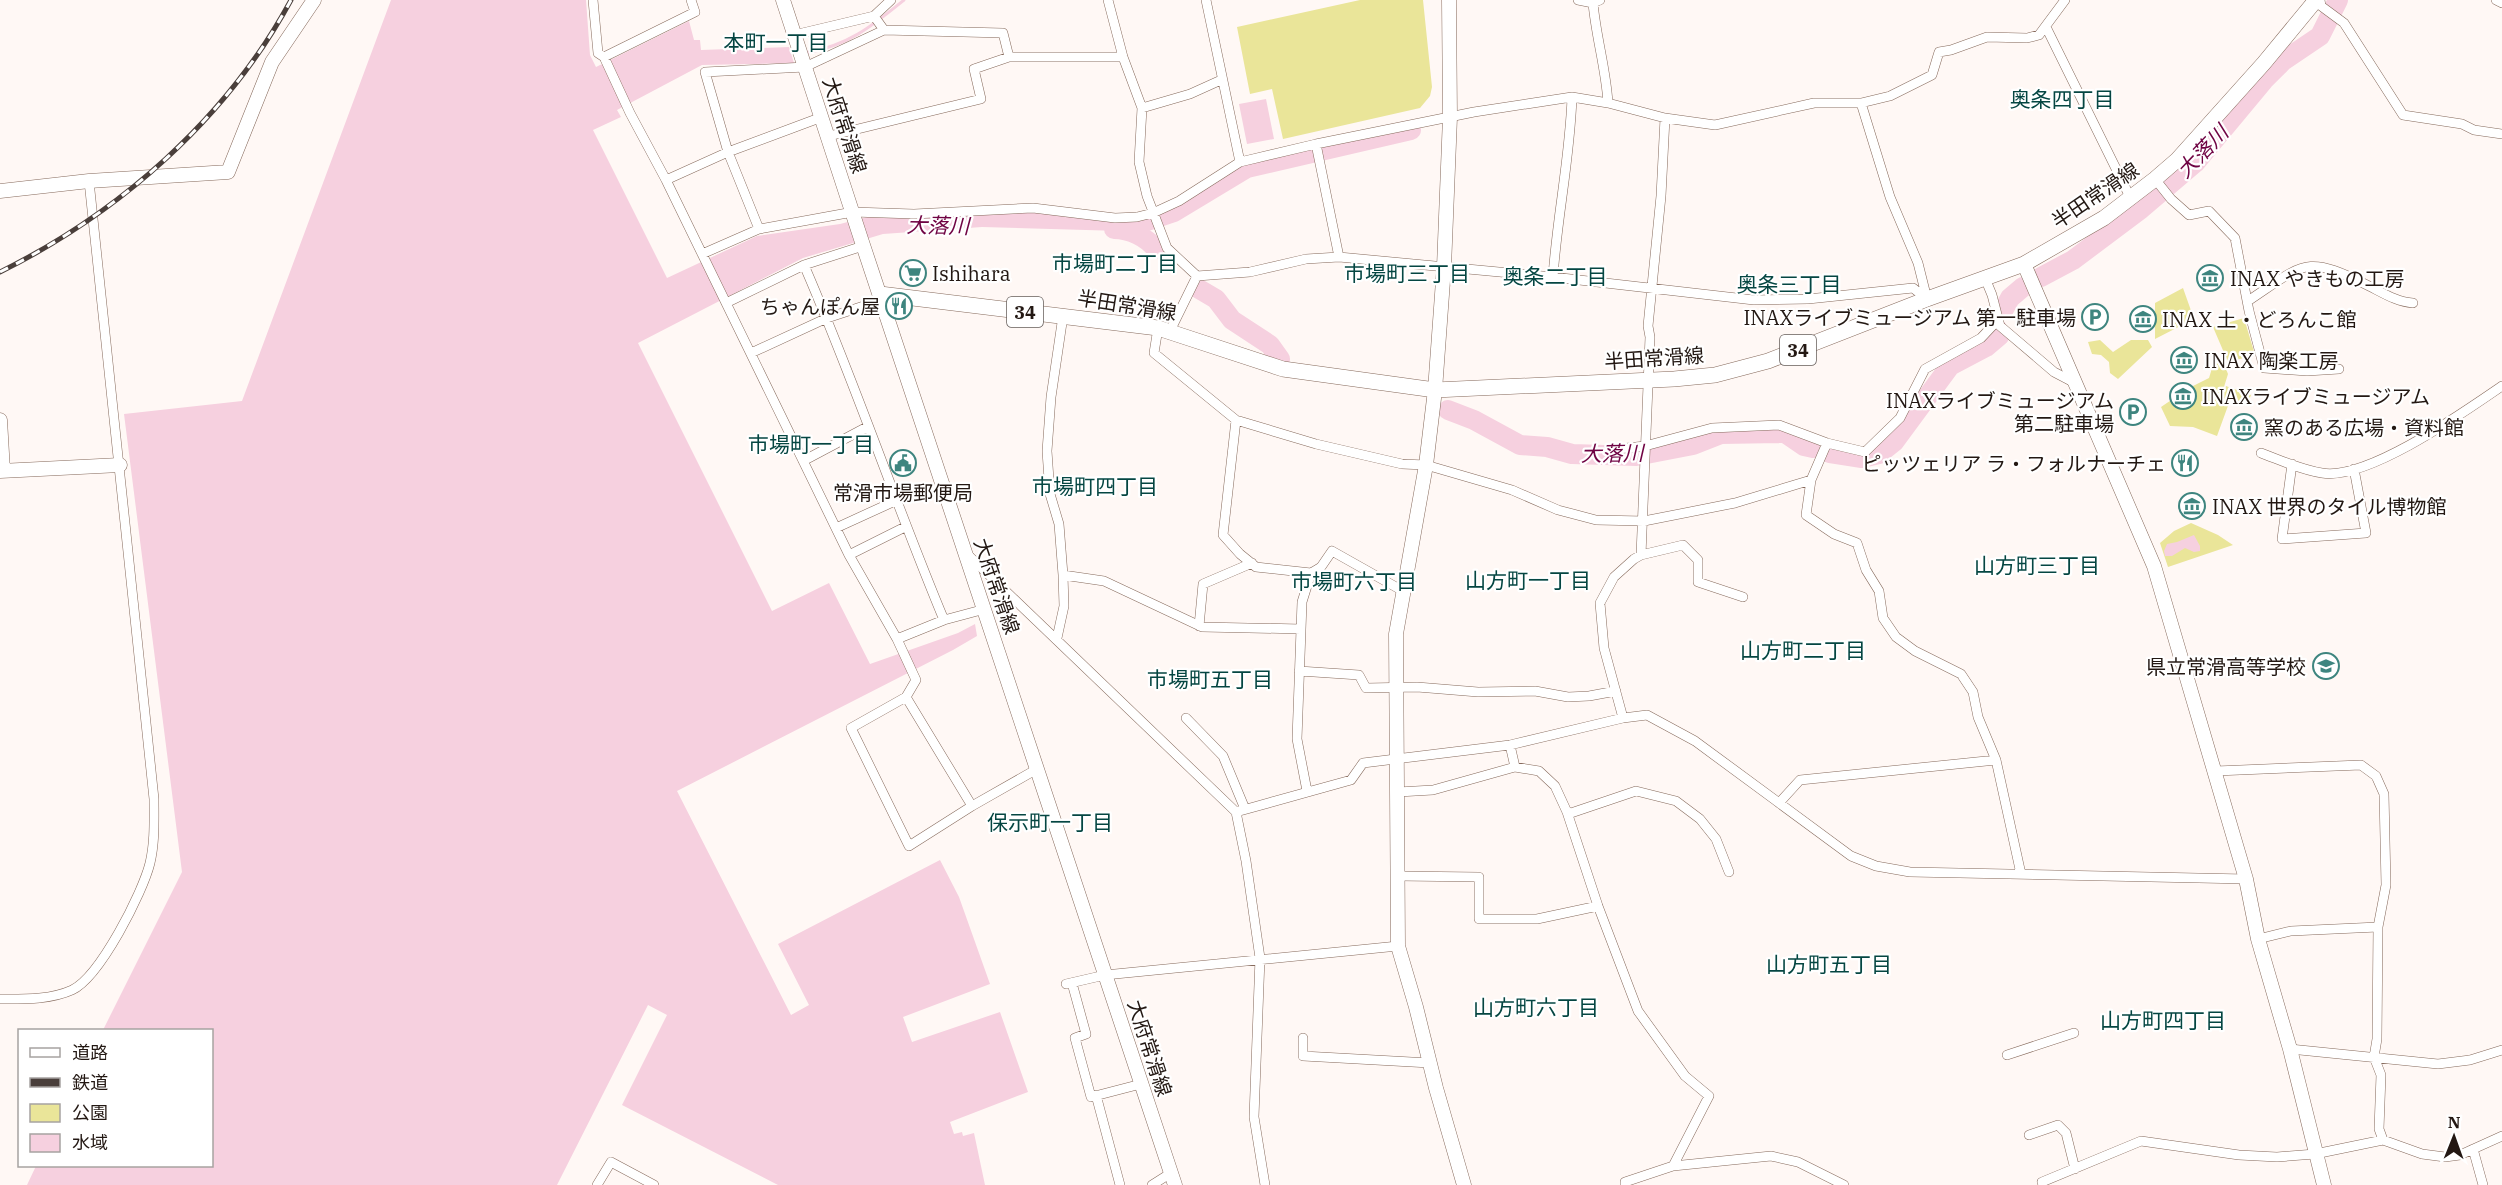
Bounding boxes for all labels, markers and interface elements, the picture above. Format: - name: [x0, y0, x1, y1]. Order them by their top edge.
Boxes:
- district label: 本町一丁目: [724, 28, 829, 56]
- street label: 大府常滑線: [817, 73, 873, 177]
- district label: 奥条四丁目: [2010, 85, 2115, 113]
- water label: 大落川: [2170, 117, 2235, 183]
- street label: 半田常滑線: [2046, 156, 2144, 234]
- water label: 大落川: [906, 210, 972, 240]
- district label: 市場町二丁目: [1052, 249, 1178, 277]
- supermarket icon: Ishihara: [898, 258, 928, 288]
- district label: 市場町三丁目: [1344, 259, 1470, 287]
- place label: Ishihara: [932, 260, 1011, 287]
- district label: 奥条二丁目: [1503, 262, 1608, 290]
- museum icon: INAX やきもの工房: [2195, 263, 2225, 293]
- place label: INAX やきもの工房: [2230, 265, 2404, 292]
- district label: 奥条三丁目: [1737, 270, 1842, 298]
- street label: 半田常滑線: [1076, 284, 1178, 326]
- restaurant icon: ちゃんぽん屋: [884, 291, 914, 321]
- place label: ちゃんぽん屋: [760, 293, 880, 320]
- road number: 34: [1007, 297, 1043, 327]
- parking icon: INAXライブミュージアム 第一駐車場: [2080, 302, 2110, 332]
- place label: INAXライブミュージアム 第一駐車場: [1743, 304, 2076, 331]
- museum icon: INAX 土・どろんこ館: [2128, 304, 2158, 334]
- place label: INAX 土・どろんこ館: [2162, 306, 2356, 333]
- road number: 34: [1780, 335, 1816, 365]
- street label: 半田常滑線: [1603, 341, 1705, 375]
- museum icon: INAX 陶楽工房: [2169, 345, 2199, 375]
- place label: INAX 陶楽工房: [2204, 347, 2338, 374]
- museum icon: INAXライブミュージアム: [2168, 381, 2198, 411]
- place label: INAXライブミュージアム: [2202, 383, 2430, 410]
- place label: INAXライブミュージアム 第二駐車場: [1886, 387, 2114, 437]
- parking icon: INAXライブミュージアム 第二駐車場: [2118, 397, 2148, 427]
- museum icon: 窯のある広場・資料館: [2229, 412, 2259, 442]
- place label: 窯のある広場・資料館: [2264, 414, 2464, 441]
- district label: 市場町一丁目: [748, 430, 874, 458]
- water label: 大落川: [1580, 438, 1646, 468]
- public building icon: 常滑市場郵便局: [888, 448, 918, 478]
- restaurant icon: ピッツェリア ラ・フォルナーチェ: [2170, 448, 2200, 478]
- place label: ピッツェリア ラ・フォルナーチェ: [1861, 450, 2166, 477]
- district label: 市場町四丁目: [1032, 472, 1158, 500]
- place label: 常滑市場郵便局: [833, 479, 973, 506]
- museum icon: INAX 世界のタイル博物館: [2177, 491, 2207, 521]
- place label: INAX 世界のタイル博物館: [2212, 493, 2446, 520]
- street label: 大府常滑線: [968, 534, 1026, 638]
- district label: 山方町三丁目: [1974, 551, 2100, 579]
- district label: 山方町一丁目: [1465, 566, 1591, 594]
- district label: 市場町六丁目: [1291, 567, 1417, 595]
- district label: 山方町二丁目: [1740, 636, 1866, 664]
- school or university icon: 県立常滑高等学校: [2311, 651, 2341, 681]
- place label: 県立常滑高等学校: [2146, 653, 2306, 680]
- district label: 市場町五丁目: [1147, 665, 1273, 693]
- district label: 保示町一丁目: [987, 808, 1113, 836]
- district label: 山方町五丁目: [1766, 950, 1892, 978]
- district label: 山方町六丁目: [1473, 993, 1599, 1021]
- street label: 大府常滑線: [1122, 996, 1178, 1100]
- district label: 山方町四丁目: [2100, 1006, 2226, 1034]
- legend: [18, 1029, 213, 1167]
- text: 道路: [72, 1041, 108, 1064]
- text: 鉄道: [72, 1071, 108, 1094]
- text: 公園: [72, 1101, 108, 1124]
- north arrow: [2424, 1107, 2484, 1167]
- text: N: [2448, 1112, 2461, 1132]
- text: 水域: [72, 1131, 108, 1154]

